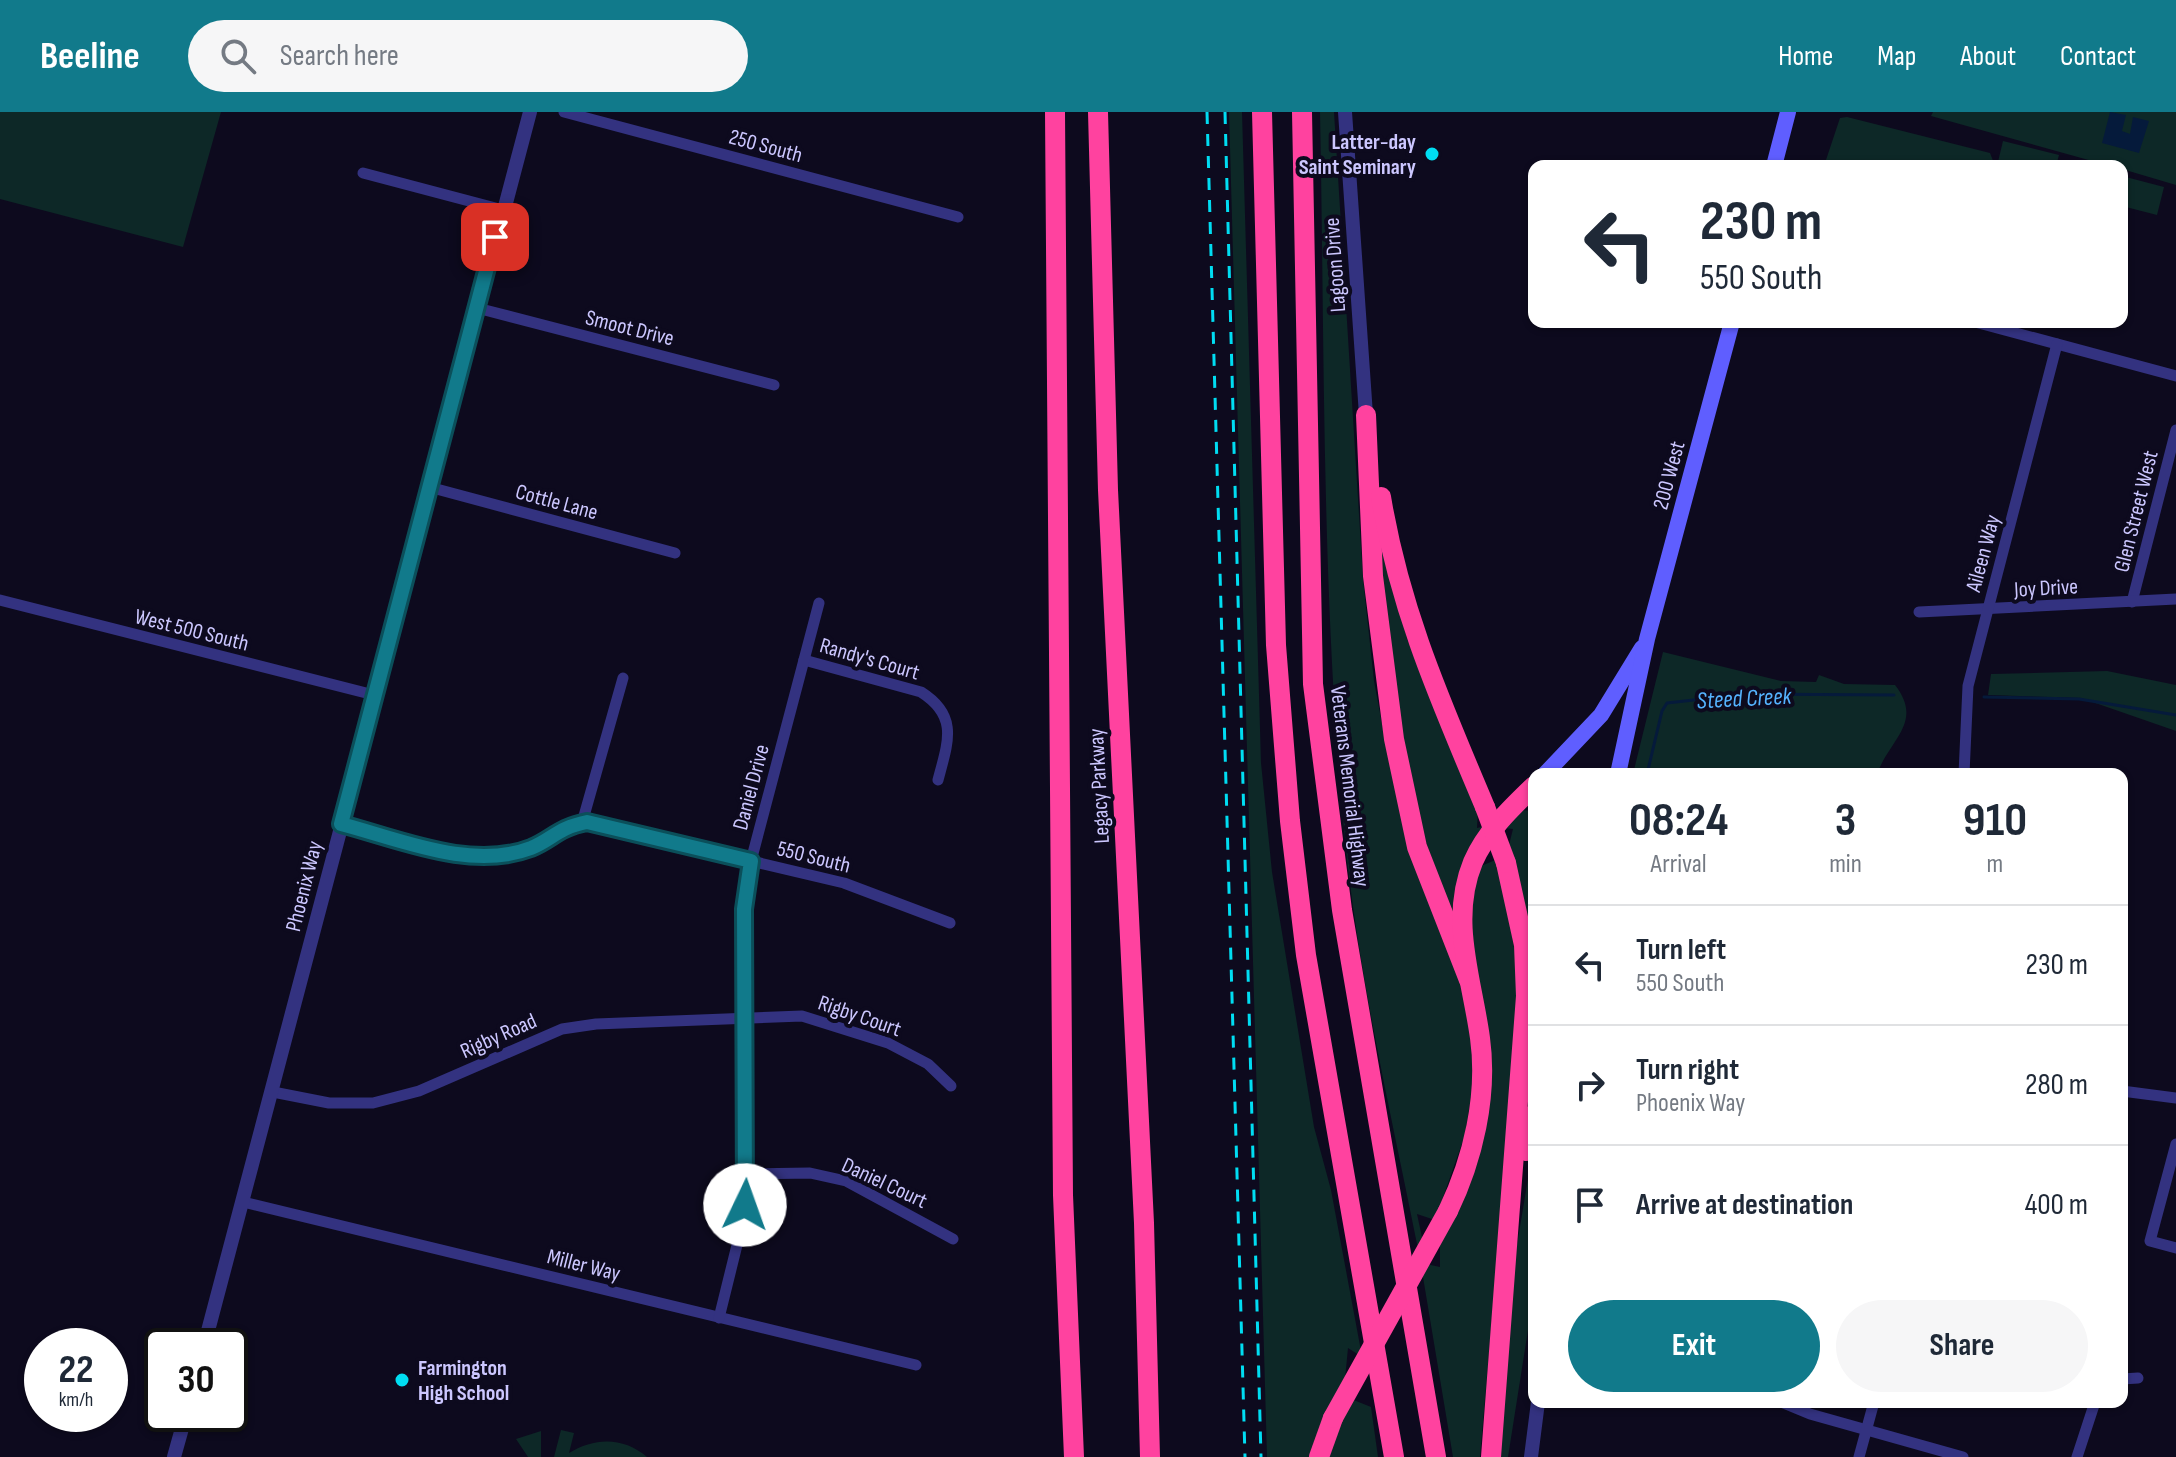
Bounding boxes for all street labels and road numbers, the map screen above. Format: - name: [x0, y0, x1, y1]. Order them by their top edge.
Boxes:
- street label: 250 South: [726, 124, 805, 169]
- street label: Lagoon Drive: [1319, 217, 1352, 313]
- street label: Smoot Drive: [583, 304, 677, 352]
- street label: 200 West: [1647, 438, 1692, 512]
- street label: Glen Street West: [2108, 448, 2165, 575]
- street label: Cottle Lane: [512, 478, 601, 526]
- street label: Aileen Way: [1960, 511, 2007, 596]
- street label: Joy Drive: [2012, 573, 2079, 604]
- street label: West 500 South: [132, 603, 252, 658]
- street label: Randy's Court: [817, 632, 923, 687]
- street label: Veterans Memorial Highway: [1324, 684, 1375, 889]
- street label: Legacy Parkway: [1083, 727, 1116, 844]
- street label: Daniel Drive: [727, 742, 776, 833]
- street label: 550 South: [774, 835, 853, 880]
- street label: Phoenix Way: [280, 838, 329, 934]
- street label: Rigby Court: [814, 990, 905, 1043]
- street label: Rigby Road: [456, 1008, 541, 1065]
- street label: Daniel Court: [837, 1152, 932, 1215]
- street label: Miller Way: [544, 1243, 624, 1288]

